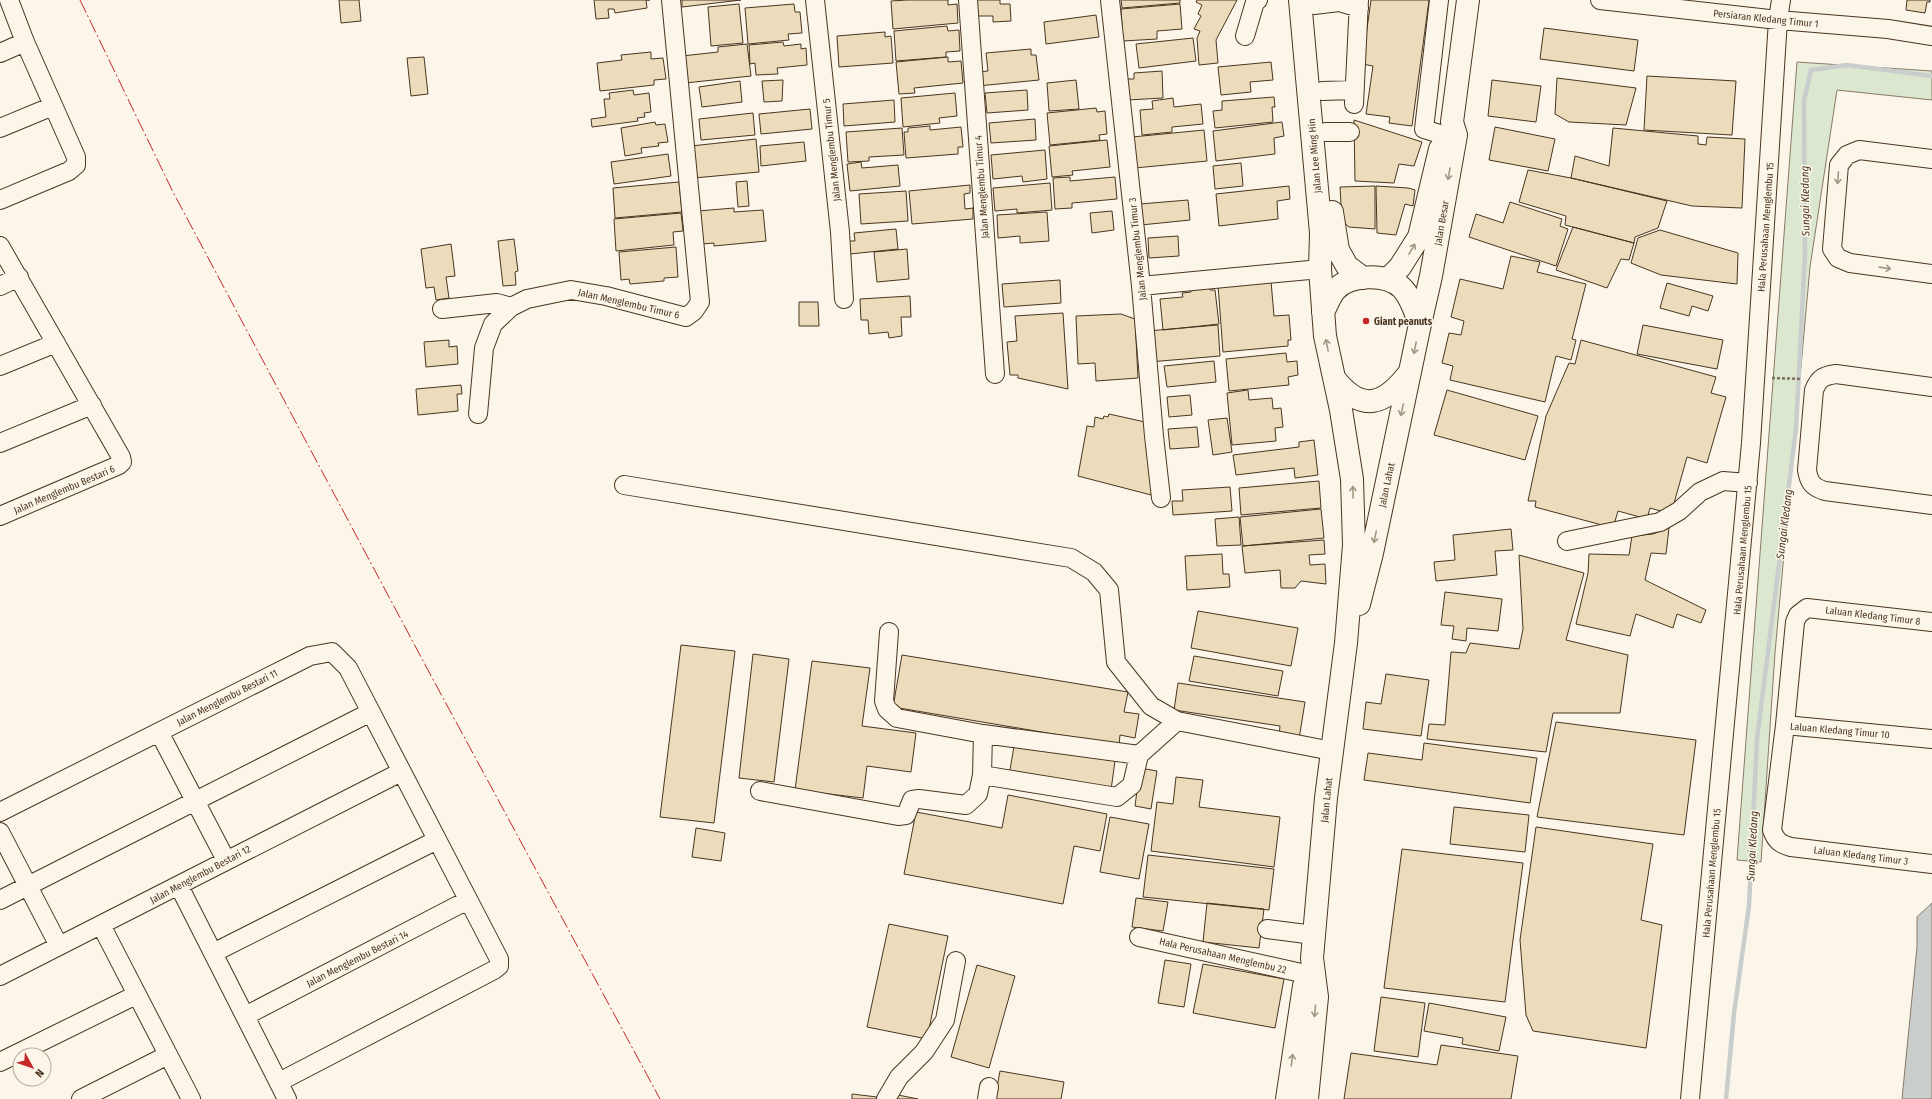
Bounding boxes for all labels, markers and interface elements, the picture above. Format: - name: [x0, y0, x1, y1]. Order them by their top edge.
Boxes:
- street label: Persiaran Kledang Timur 1: [1713, 7, 1819, 30]
- street label: Jalan Menglembu Timur 5: [821, 98, 843, 202]
- street label: Jalan Lee Ming Hin: [1306, 118, 1324, 194]
- street label: Jalan Menglembu Timur 4: [972, 135, 992, 239]
- street label: Hala Perusahaan Menglembu 15: [1755, 162, 1777, 292]
- water label: Sungai Kledang: [1798, 165, 1813, 237]
- one-way arrow: [1445, 167, 1453, 180]
- one-way arrow: [1834, 171, 1841, 184]
- street label: Jalan Menglembu Timur 3: [1127, 196, 1149, 301]
- street label: Jalan Besar: [1432, 199, 1452, 247]
- one-way arrow: [1409, 243, 1417, 255]
- one-way arrow: [1878, 264, 1891, 272]
- street label: Jalan Menglembu Timur 6: [577, 286, 681, 321]
- marker: Giant peanuts: [1361, 316, 1371, 326]
- place label: Giant peanuts: [1374, 316, 1433, 328]
- one-way arrow: [1323, 339, 1331, 352]
- one-way arrow: [1410, 341, 1418, 354]
- one-way arrow: [1398, 403, 1406, 416]
- street label: Jalan Lahat: [1376, 461, 1398, 509]
- street label: Jalan Menglembu Bestari 6: [12, 463, 117, 517]
- street label: Hala Perusahaan Menglembu 15: [1731, 485, 1755, 615]
- one-way arrow: [1349, 486, 1357, 499]
- water label: Sungai Kledang: [1774, 488, 1795, 561]
- one-way arrow: [1371, 531, 1379, 544]
- street label: Laluan Kledang Timur 8: [1825, 604, 1921, 628]
- street label: Jalan Menglembu Bestari 11: [175, 667, 280, 729]
- street label: Laluan Kledang Timur 10: [1790, 721, 1890, 741]
- street label: Jalan Lahat: [1319, 776, 1335, 823]
- street label: Hala Perusahaan Menglembu 15: [1700, 808, 1724, 938]
- water label: Sungai Kledang: [1744, 810, 1761, 883]
- street label: Jalan Menglembu Bestari 12: [148, 843, 253, 907]
- street label: Laluan Kledang Timur 3: [1813, 844, 1909, 868]
- street label: Jalan Menglembu Bestari 14: [305, 928, 411, 990]
- street label: Hala Perusahaan Menglembu 22: [1158, 936, 1288, 977]
- one-way arrow: [1312, 1004, 1319, 1017]
- north arrow: [12, 1047, 52, 1087]
- one-way arrow: [1288, 1054, 1296, 1067]
- text: N: [32, 1066, 46, 1080]

